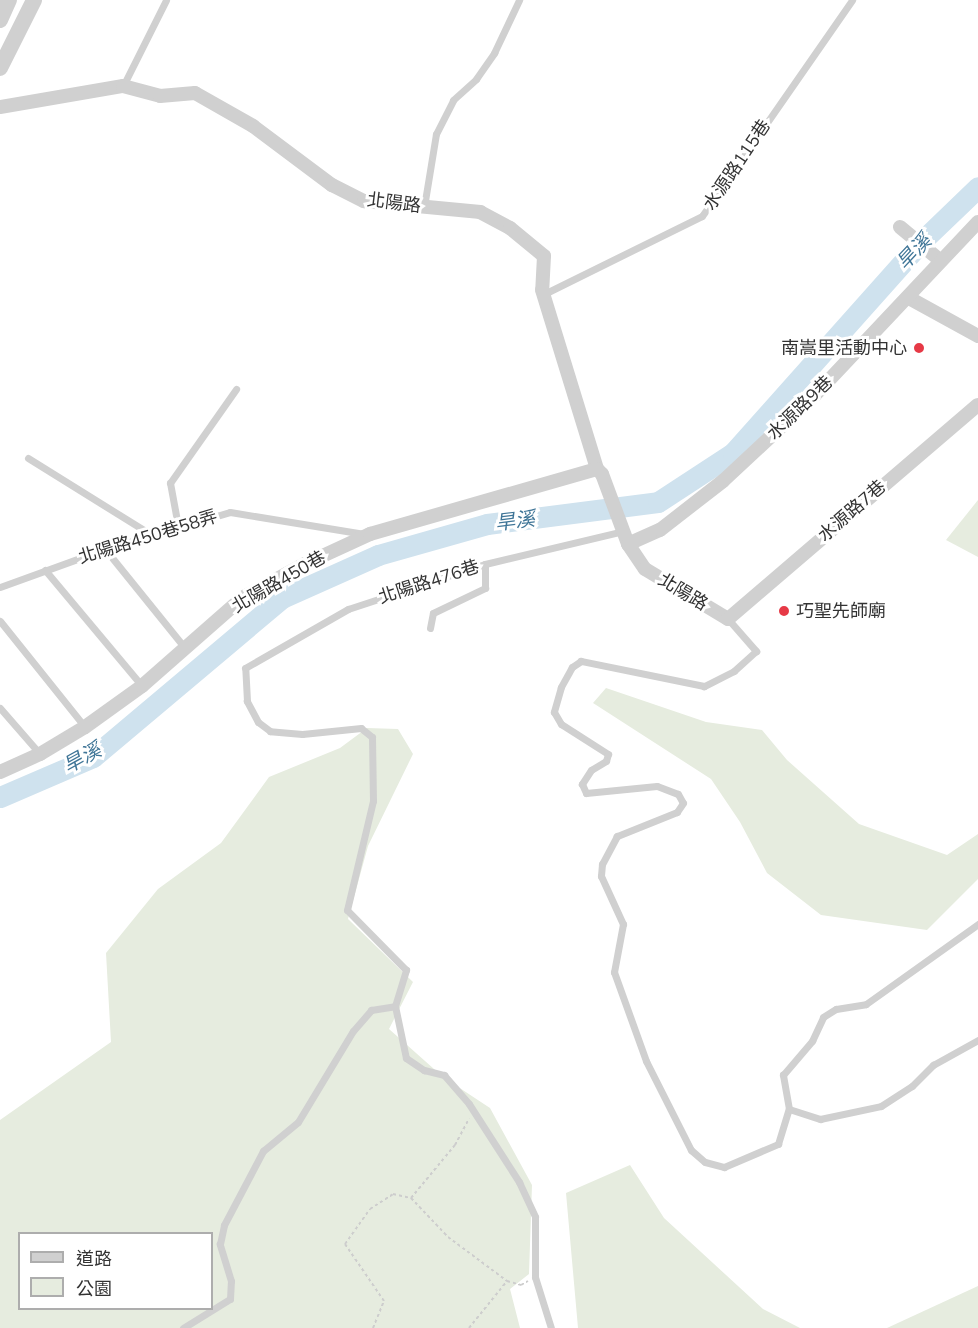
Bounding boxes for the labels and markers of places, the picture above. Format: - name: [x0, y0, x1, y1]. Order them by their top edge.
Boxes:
- place label: 南嵩里活動中心: [781, 337, 907, 359]
- marker: 南嵩里活動中心: [912, 341, 926, 355]
- place label: 巧聖先師廟: [796, 600, 886, 622]
- marker: 巧聖先師廟: [777, 604, 791, 618]

